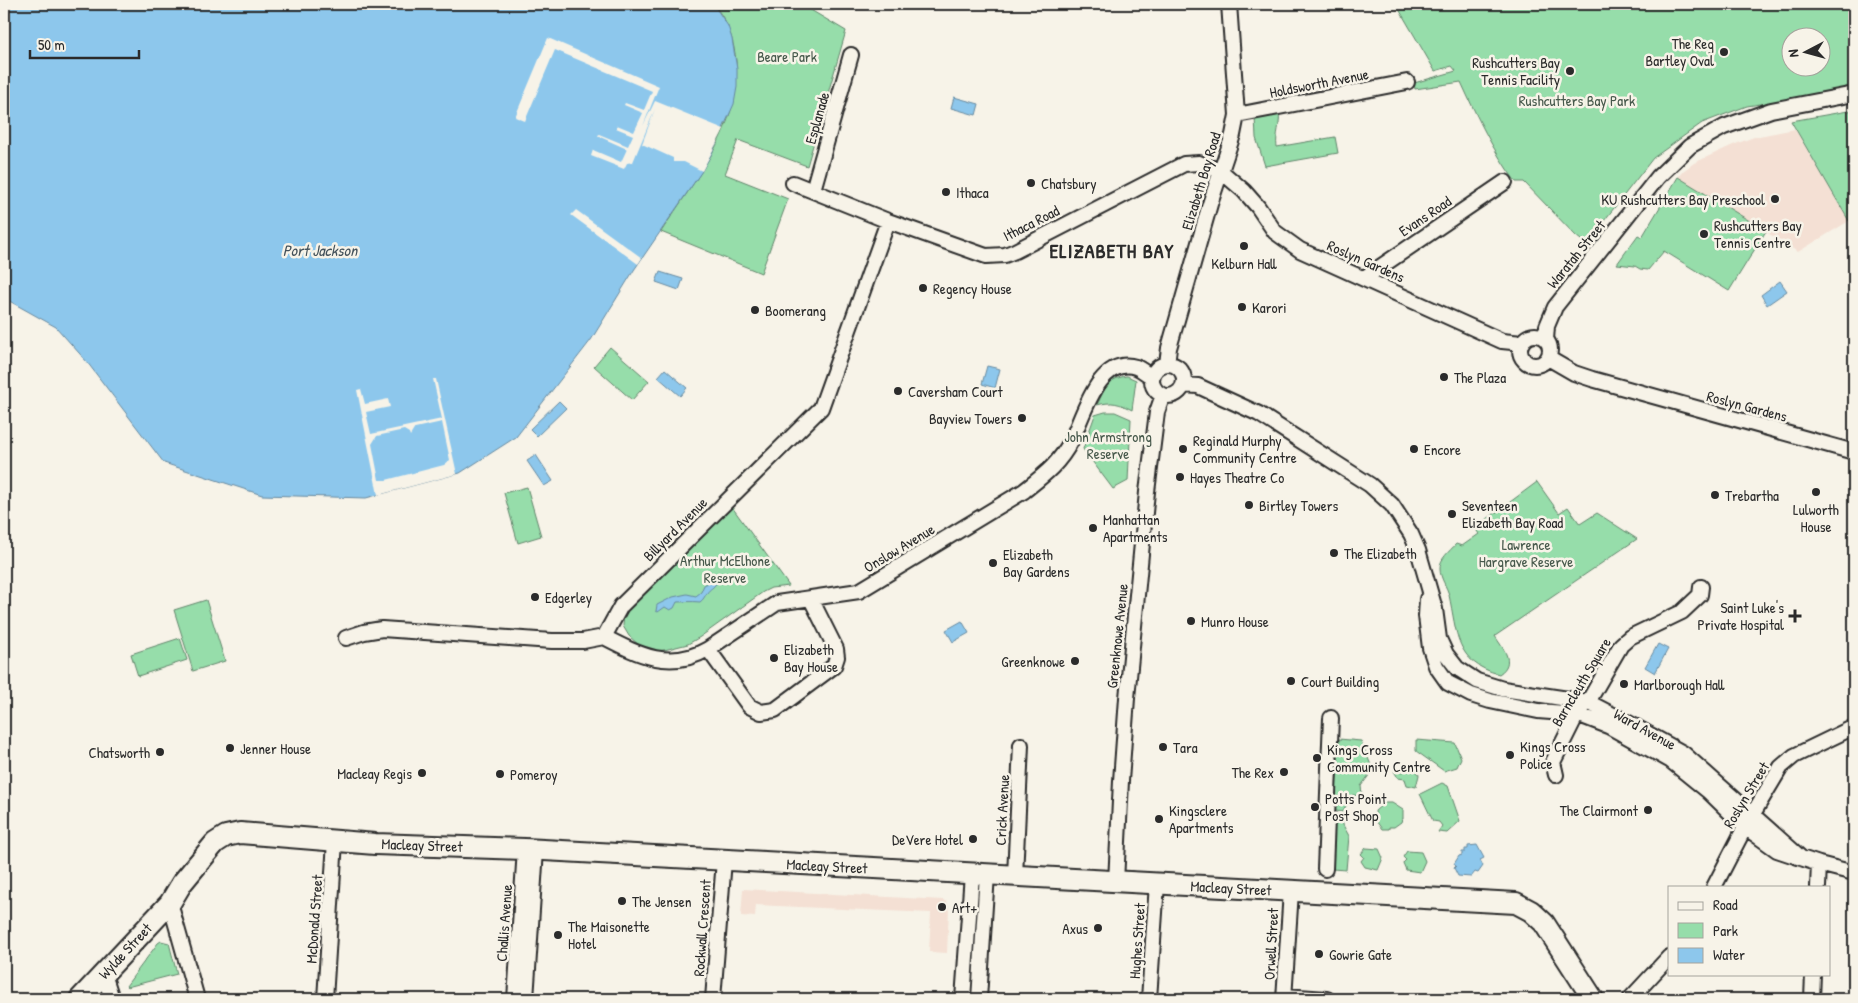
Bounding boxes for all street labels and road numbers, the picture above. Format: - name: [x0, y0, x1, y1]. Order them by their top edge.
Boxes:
- street label: Holdsworth Avenue: [1268, 63, 1370, 103]
- street label: Esplanade: [800, 90, 834, 146]
- street label: Elizabeth Bay Road: [1176, 129, 1226, 232]
- street label: Evans Road: [1395, 191, 1455, 241]
- street label: Ithaca Road: [999, 200, 1063, 246]
- street label: Waratah Street: [1542, 215, 1611, 293]
- street label: Roslyn Gardens: [1324, 235, 1408, 287]
- street label: Roslyn Gardens: [1704, 385, 1790, 427]
- street label: Billyard Avenue: [638, 492, 712, 566]
- street label: Onslow Avenue: [860, 519, 938, 577]
- street label: Greenknowe Avenue: [1101, 583, 1133, 689]
- street label: Barncleuth Square: [1546, 634, 1616, 730]
- street label: Ward Avenue: [1610, 703, 1680, 755]
- street label: Roslyn Street: [1718, 757, 1775, 832]
- street label: Crick Avenue: [990, 774, 1014, 846]
- street label: Macleay Street: [381, 833, 464, 857]
- street label: Macleay Street: [786, 853, 869, 879]
- street label: McDonald Street: [300, 873, 328, 964]
- street label: Macleay Street: [1190, 875, 1273, 901]
- street label: Rockwall Crescent: [688, 878, 716, 977]
- street label: Challis Avenue: [491, 884, 517, 962]
- street label: Hughes Street: [1124, 901, 1150, 980]
- street label: Orwell Street: [1259, 907, 1283, 980]
- street label: Wylde Street: [94, 918, 157, 984]

